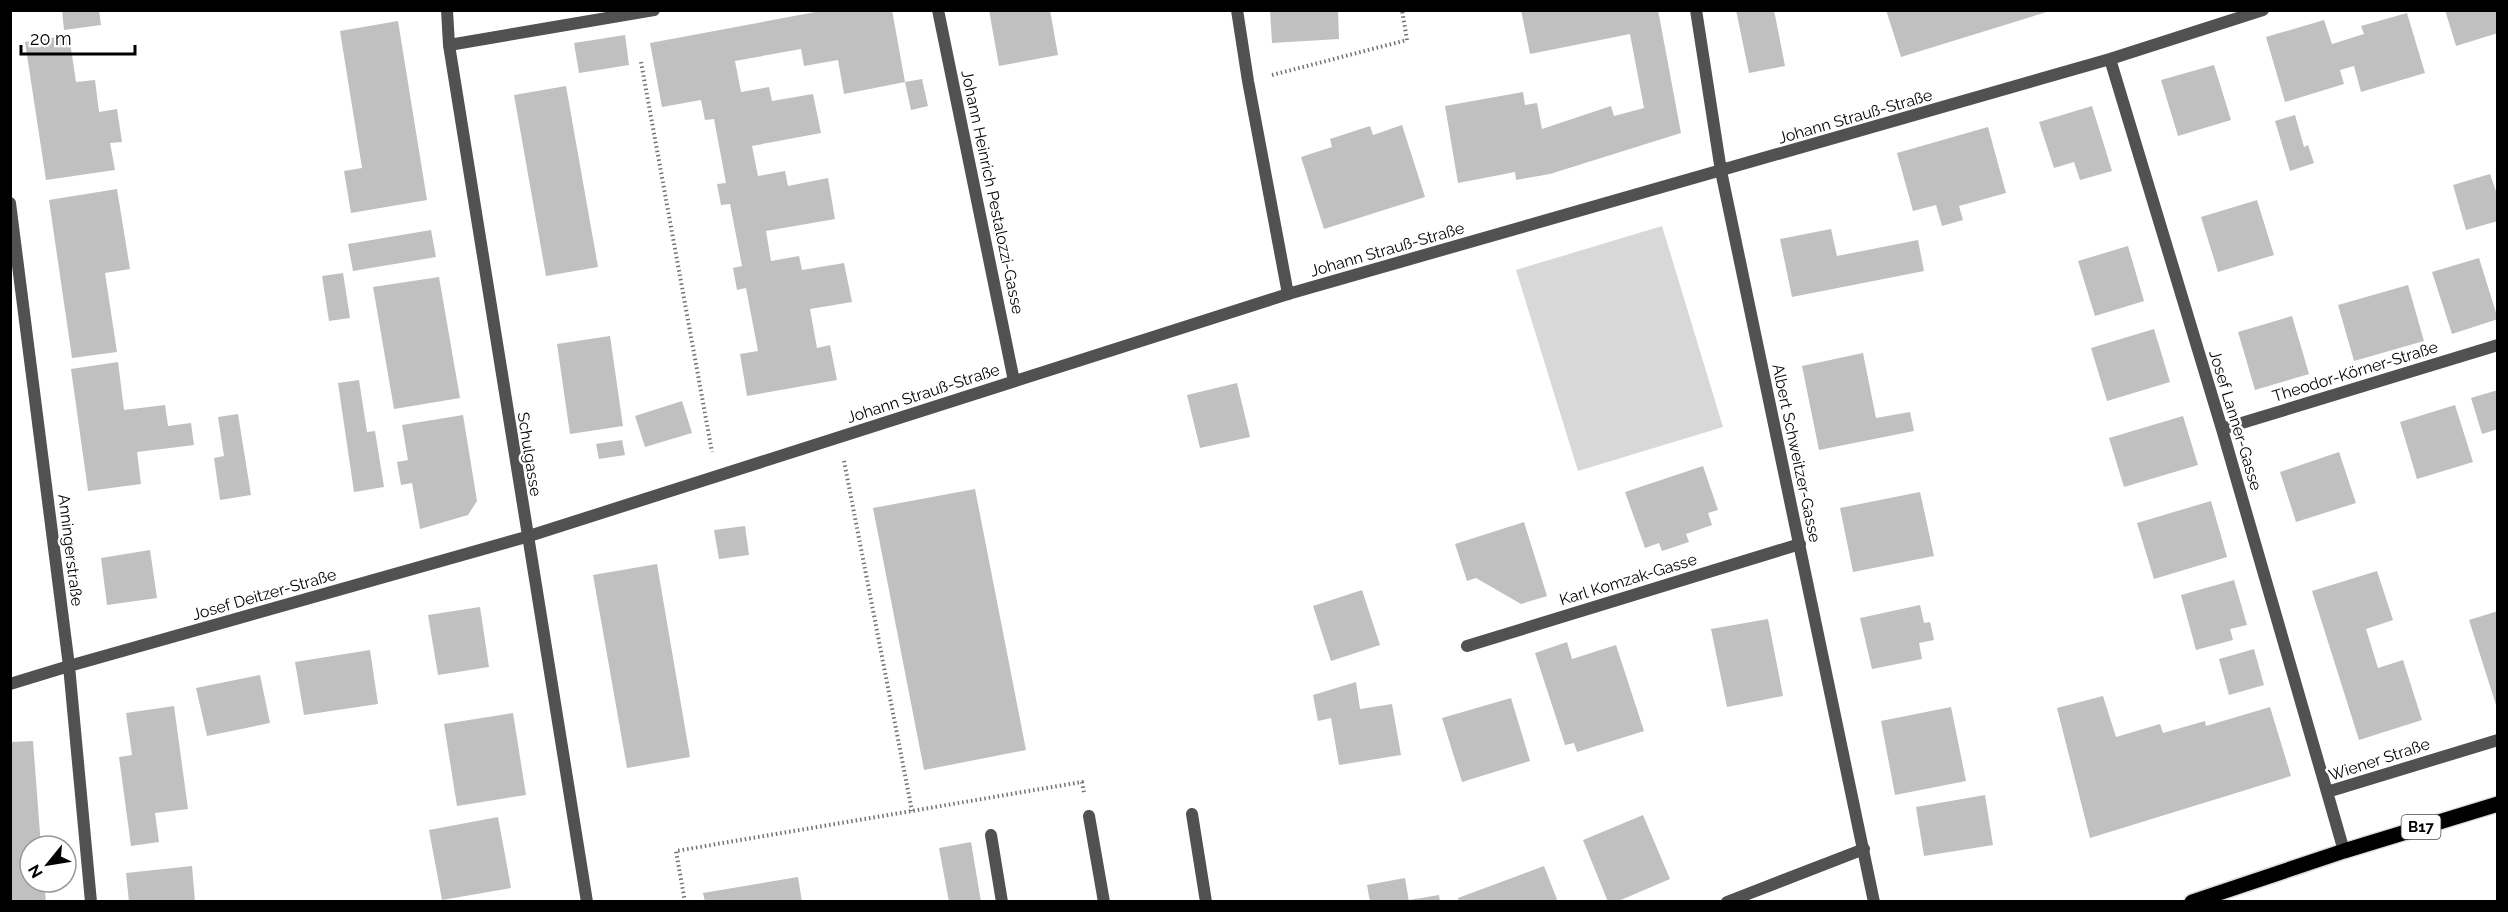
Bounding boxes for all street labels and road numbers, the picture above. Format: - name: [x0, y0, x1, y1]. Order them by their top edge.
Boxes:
- street label: Johann Heinrich Pestalozzi-Gasse: [957, 68, 1028, 316]
- street label: Johann Strauß-Straße: [1776, 85, 1934, 148]
- street label: Johann Strauß-Straße: [1308, 218, 1466, 281]
- street label: Theodor-Körner-Straße: [2270, 337, 2440, 406]
- street label: Josef Lanner-Gasse: [2205, 348, 2266, 493]
- street label: Johann Strauß-Straße: [844, 360, 1002, 427]
- street label: Albert Schweitzer-Gasse: [1768, 362, 1825, 544]
- street label: Schulgasse: [513, 411, 546, 498]
- street label: Anningerstraße: [54, 493, 87, 607]
- street label: Karl Komzak-Gasse: [1557, 550, 1699, 609]
- street label: Josef Deitzer-Straße: [190, 565, 338, 624]
- street label: Wiener Straße: [2326, 734, 2432, 785]
- road number: B17: [2402, 815, 2440, 839]

